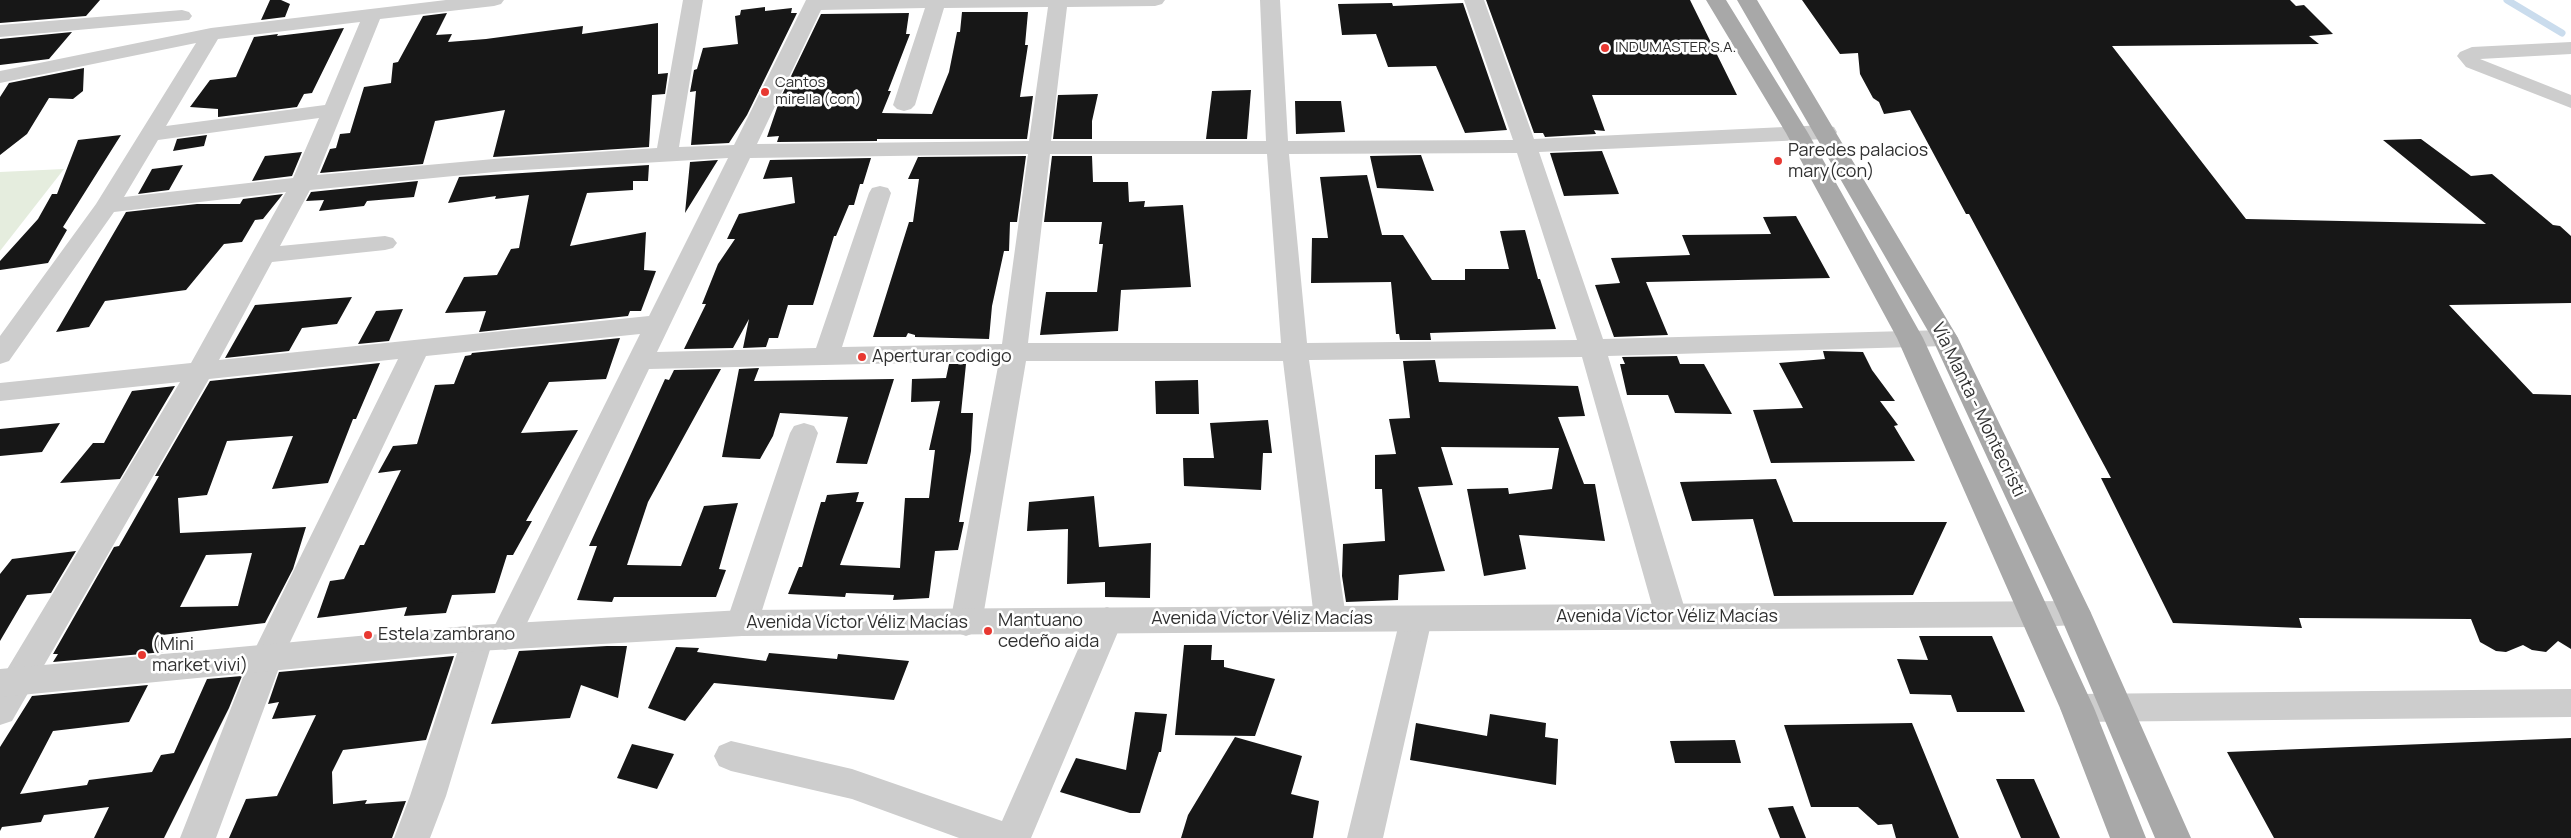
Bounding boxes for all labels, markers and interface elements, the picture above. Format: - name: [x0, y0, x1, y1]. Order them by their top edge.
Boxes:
- place label: INDUMASTER S.A.: [1615, 39, 1736, 57]
- marker: INDUMASTER S.A.: [1599, 42, 1611, 54]
- place label: Cantos mirella (con): [775, 74, 861, 109]
- marker: Cantos mirella (con): [759, 86, 771, 98]
- place label: Paredes palacios mary(con): [1788, 140, 1928, 182]
- marker: Paredes palacios mary(con): [1772, 155, 1784, 167]
- street label: Vía Manta - Montecristi: [1926, 319, 2030, 501]
- place label: Aperturar codigo: [872, 346, 1012, 368]
- marker: Aperturar codigo: [856, 351, 868, 363]
- street label: Avenida Víctor Véliz Macías: [1556, 606, 1778, 628]
- street label: Avenida Víctor Véliz Macías: [1151, 608, 1373, 630]
- place label: Mantuano cedeño aida: [998, 610, 1099, 652]
- street label: Avenida Víctor Véliz Macías: [746, 612, 968, 634]
- place label: Estela zambrano: [378, 624, 515, 646]
- marker: Mantuano cedeño aida: [982, 625, 994, 637]
- marker: Estela zambrano: [362, 629, 374, 641]
- place label: (Mini market vivi): [152, 634, 248, 676]
- marker: (Mini market vivi): [136, 649, 148, 661]

